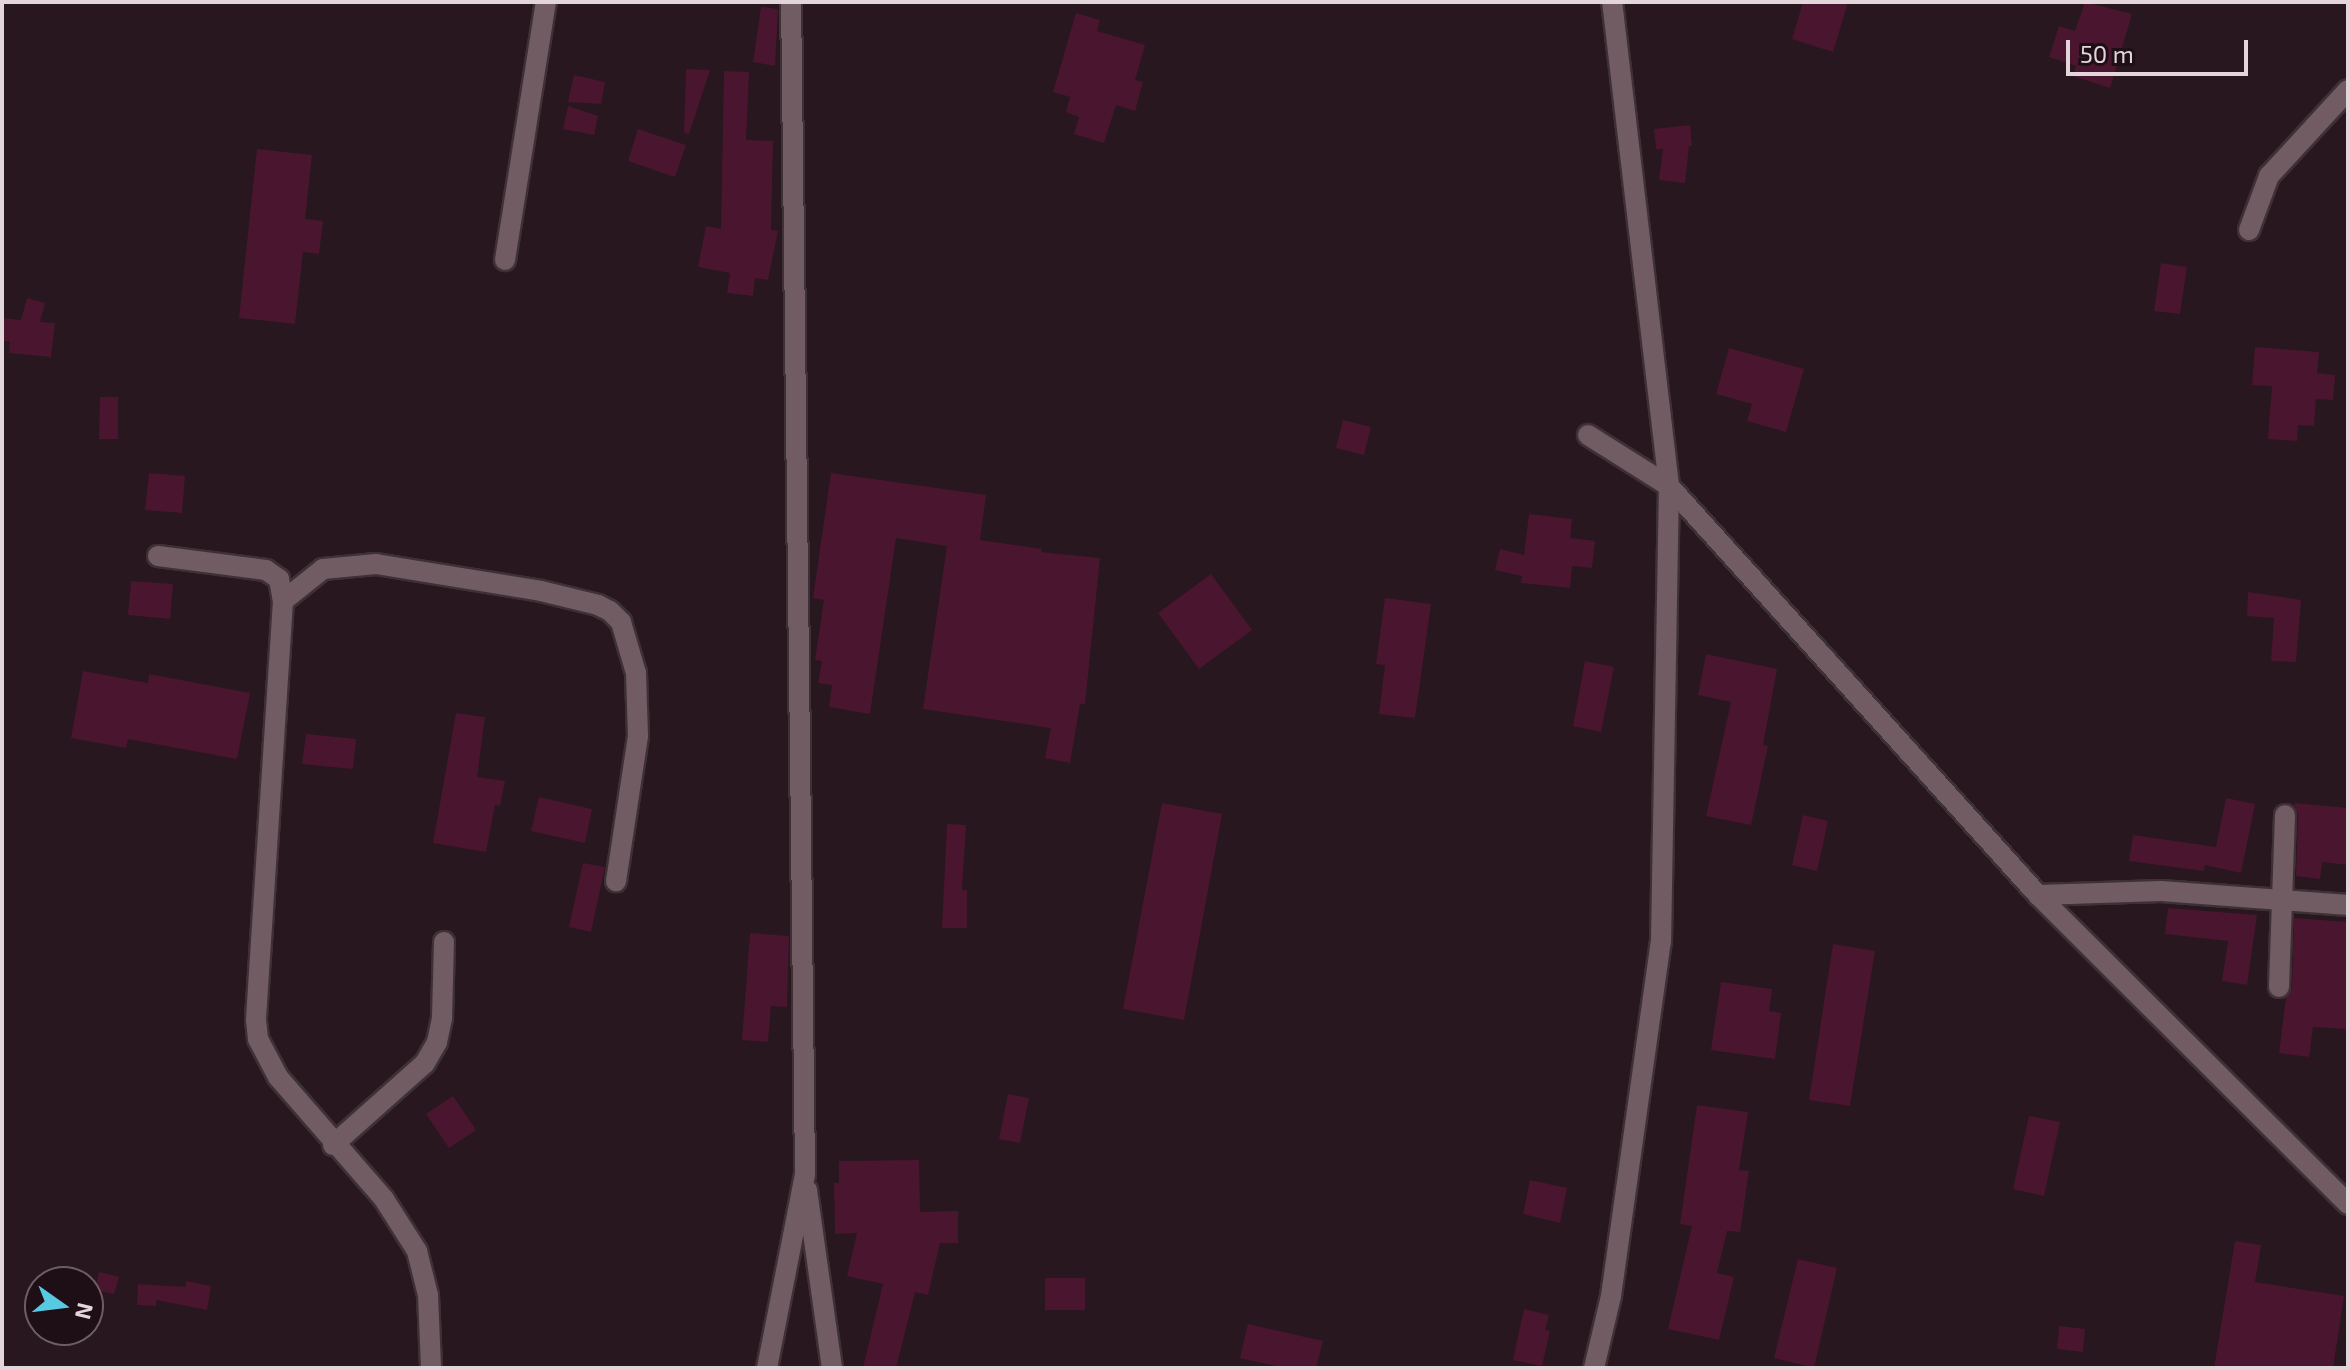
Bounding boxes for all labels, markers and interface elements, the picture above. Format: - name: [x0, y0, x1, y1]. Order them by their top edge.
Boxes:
- scale bar: [2070, 24, 2252, 74]
- text: 50 m: [2080, 39, 2134, 68]
- north arrow: [24, 1266, 104, 1346]
- text: N: [71, 1300, 100, 1322]

